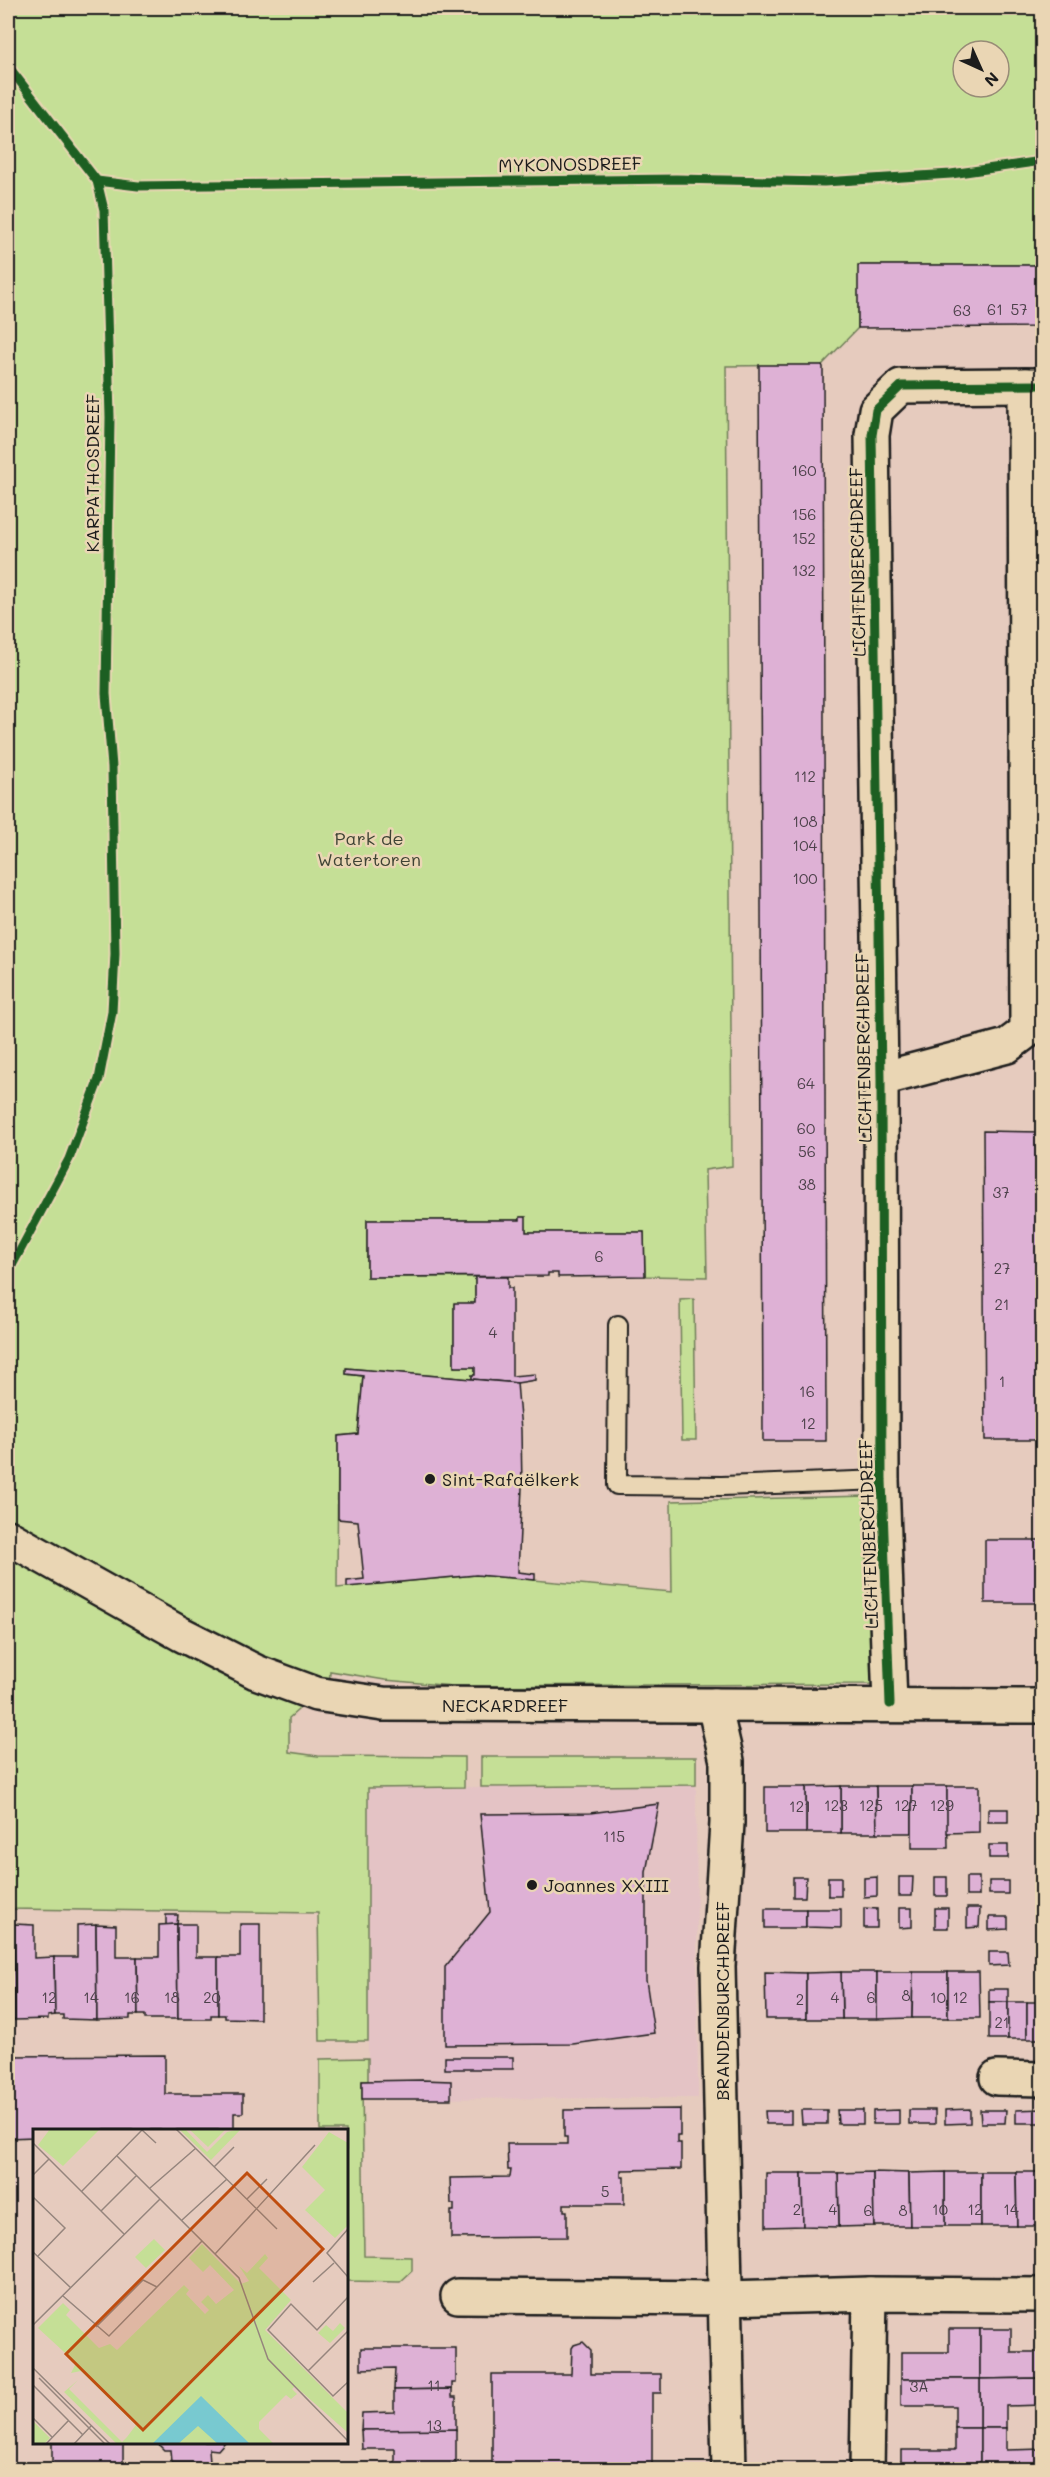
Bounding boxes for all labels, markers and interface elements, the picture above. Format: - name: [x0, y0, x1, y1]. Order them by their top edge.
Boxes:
- north arrow: [951, 39, 1011, 99]
- text: N: [980, 68, 1004, 92]
- street label: MYKONOSDREEF: [498, 151, 642, 177]
- house number: 61: [987, 299, 1003, 319]
- house number: 57: [1010, 299, 1028, 319]
- house number: 63: [953, 300, 971, 320]
- street label: KARPATHOSDREEF: [80, 394, 104, 552]
- house number: 160: [791, 460, 817, 480]
- street label: LICHTENBERCHDREEF: [843, 467, 871, 657]
- house number: 156: [792, 504, 816, 524]
- house number: 152: [792, 528, 816, 548]
- house number: 132: [792, 560, 816, 580]
- house number: 112: [794, 766, 816, 786]
- house number: 108: [792, 811, 818, 831]
- park label: Park de Watertoren: [317, 826, 421, 871]
- house number: 104: [793, 835, 818, 855]
- house number: 100: [792, 868, 818, 888]
- street label: LICHTENBERCHDREEF: [849, 953, 877, 1143]
- house number: 64: [797, 1073, 815, 1093]
- house number: 60: [797, 1118, 815, 1138]
- house number: 56: [798, 1141, 816, 1161]
- house number: 38: [798, 1174, 816, 1194]
- house number: 37: [992, 1182, 1010, 1202]
- house number: 6: [594, 1246, 604, 1266]
- house number: 27: [994, 1258, 1010, 1278]
- house number: 21: [994, 1294, 1010, 1314]
- house number: 4: [489, 1322, 498, 1342]
- house number: 1: [999, 1371, 1005, 1391]
- house number: 16: [799, 1381, 815, 1401]
- house number: 12: [800, 1413, 816, 1433]
- street label: LICHTENBERCHDREEF: [853, 1439, 883, 1629]
- place label: Sint-Rafaëlkerk: [442, 1467, 579, 1491]
- marker: Sint-Rafaëlkerk: [423, 1472, 437, 1486]
- street label: NECKARDREEF: [442, 1693, 568, 1717]
- house number: 123: [824, 1795, 848, 1815]
- house number: 125: [859, 1795, 883, 1815]
- house number: 127: [894, 1795, 918, 1815]
- house number: 129: [930, 1795, 954, 1815]
- house number: 121: [789, 1796, 811, 1816]
- house number: 115: [603, 1826, 625, 1846]
- place label: Joannes XXIII: [544, 1873, 669, 1897]
- marker: Joannes XXIII: [525, 1878, 539, 1892]
- street label: BRANDENBURCHDREEF: [710, 1901, 734, 2101]
- house number: 8: [901, 1985, 911, 2005]
- house number: 12: [41, 1987, 57, 2007]
- house number: 14: [83, 1987, 99, 2007]
- house number: 16: [124, 1987, 140, 2007]
- house number: 18: [164, 1987, 180, 2007]
- house number: 20: [203, 1987, 221, 2007]
- house number: 4: [831, 1987, 840, 2007]
- house number: 6: [866, 1987, 876, 2007]
- house number: 10: [930, 1987, 946, 2007]
- house number: 12: [952, 1987, 968, 2007]
- house number: 2: [796, 1989, 804, 2009]
- house number: 21: [994, 2012, 1010, 2032]
- inset map: [33, 2129, 348, 2444]
- house number: 5: [601, 2181, 609, 2201]
- house number: 2: [793, 2199, 801, 2219]
- house number: 4: [829, 2199, 838, 2219]
- house number: 10: [932, 2199, 948, 2219]
- house number: 12: [967, 2199, 983, 2219]
- house number: 14: [1003, 2199, 1019, 2219]
- house number: 6: [863, 2200, 873, 2220]
- house number: 8: [898, 2200, 908, 2220]
- house number: 11: [427, 2375, 441, 2395]
- house number: 3A: [909, 2376, 929, 2396]
- house number: 13: [426, 2415, 442, 2435]

